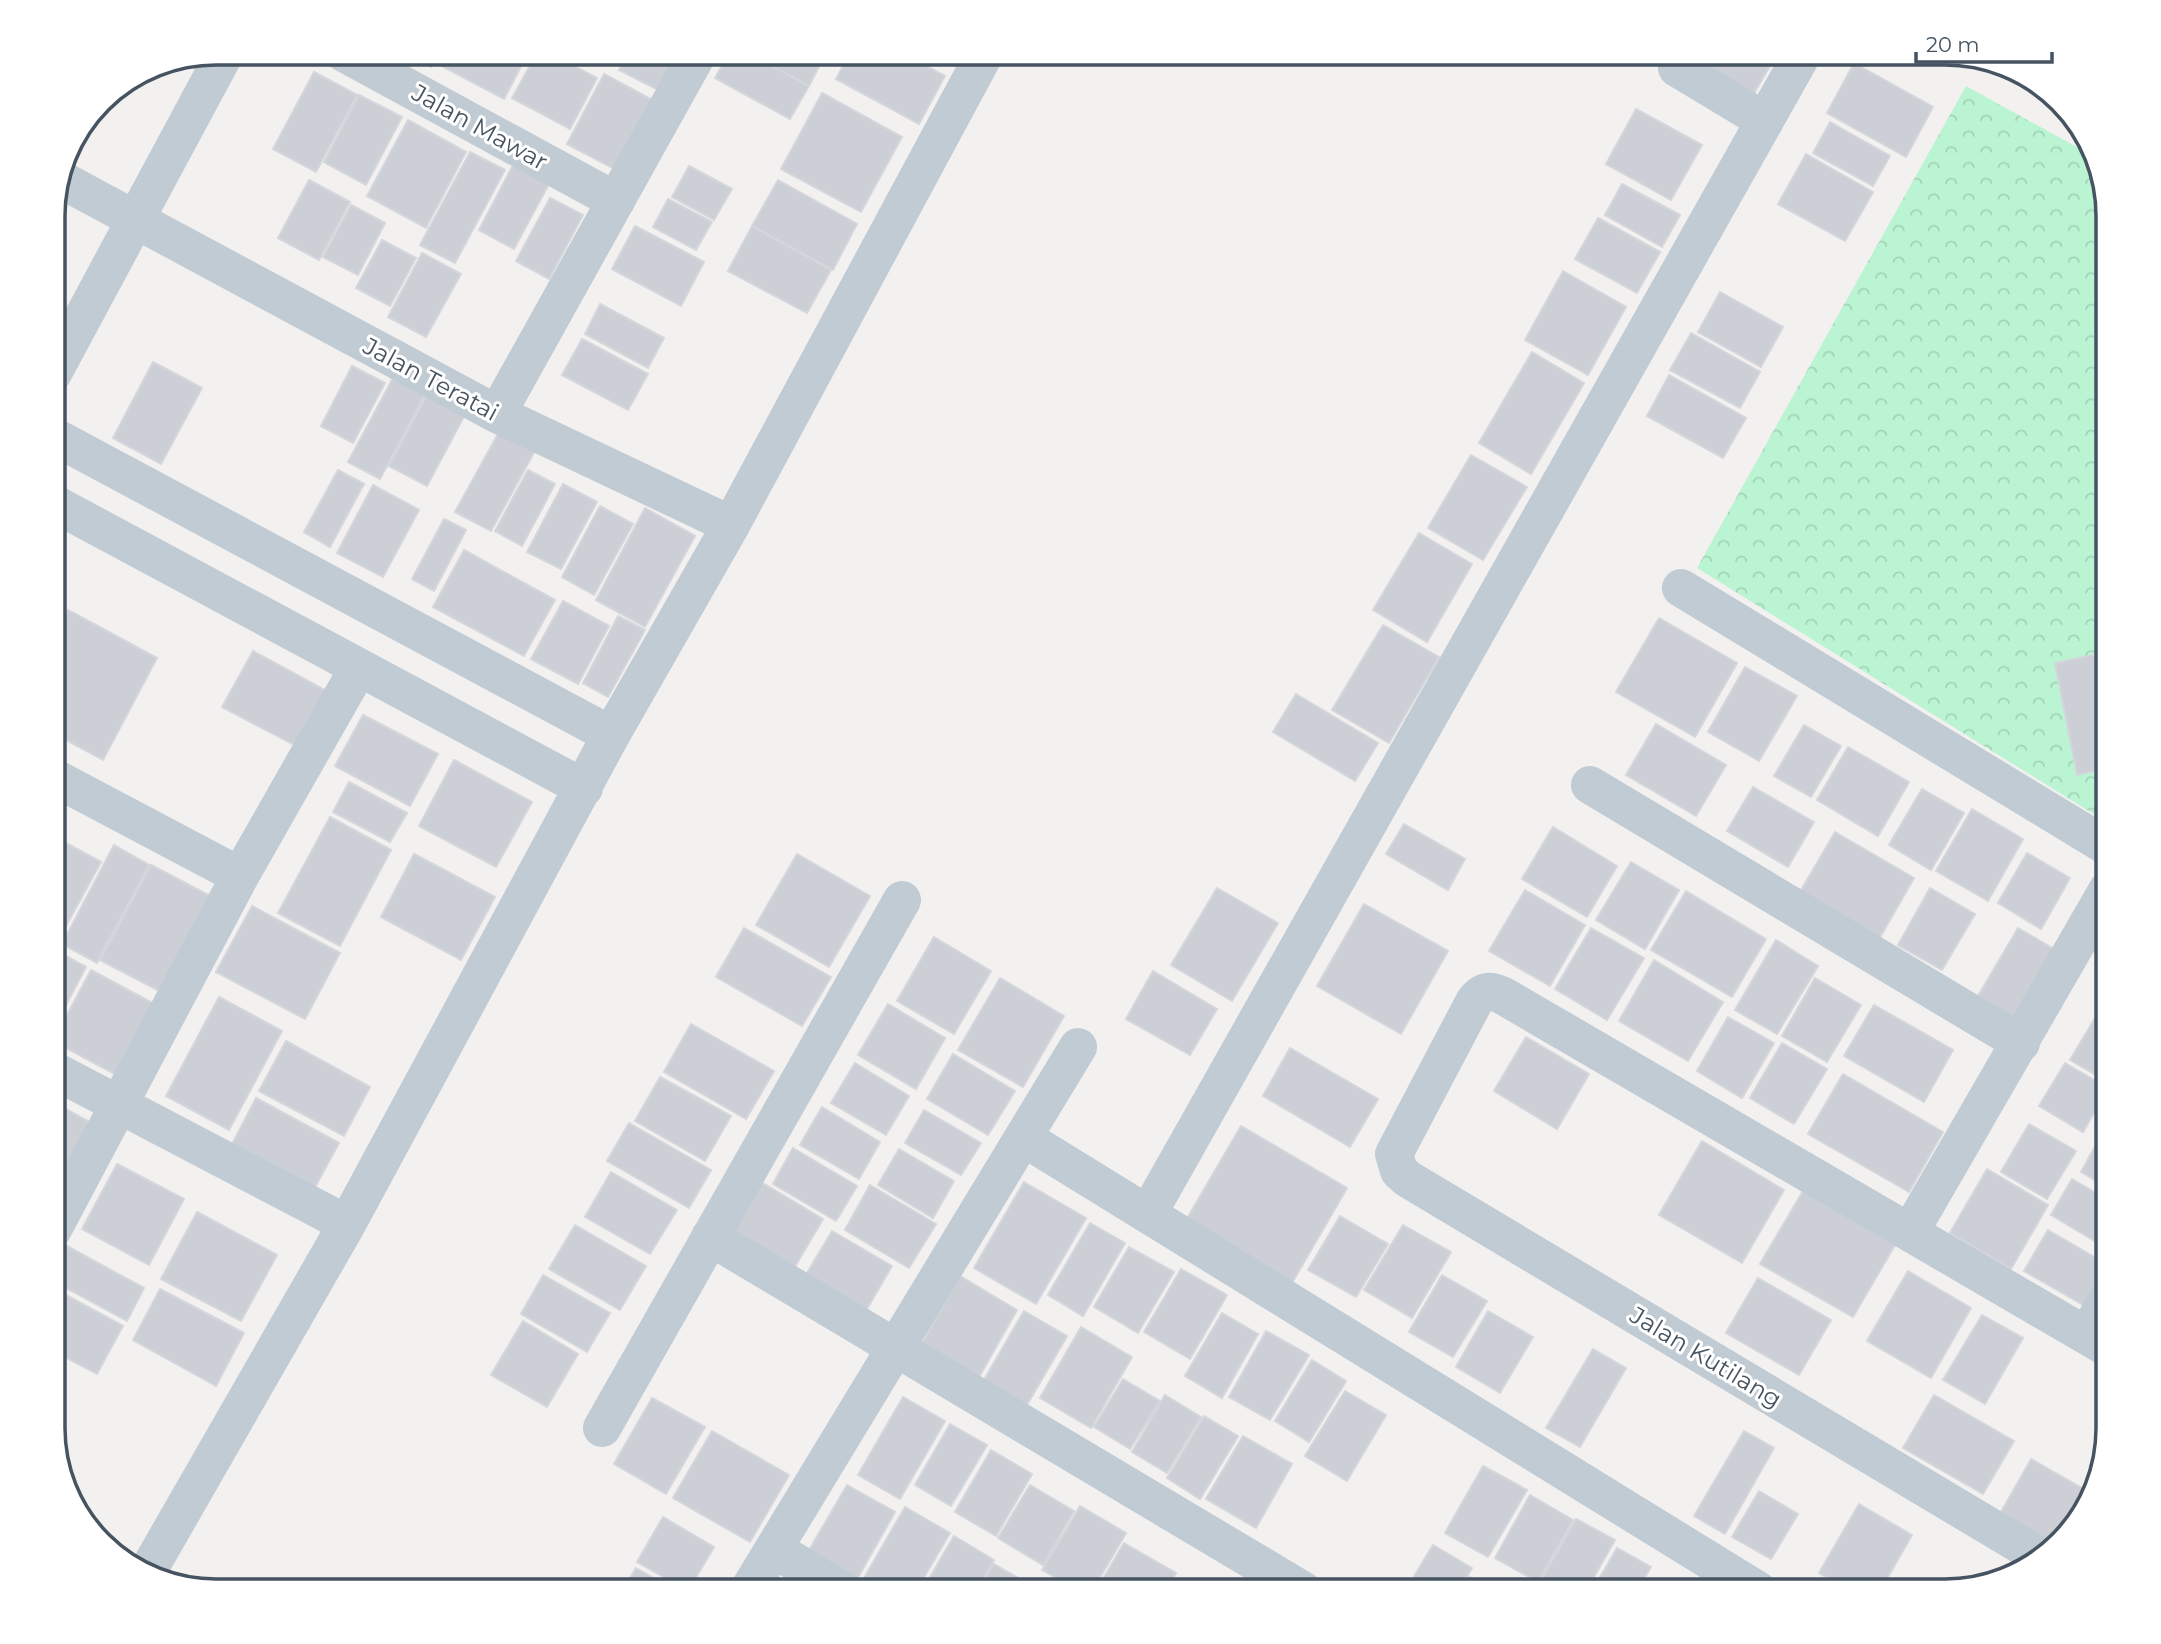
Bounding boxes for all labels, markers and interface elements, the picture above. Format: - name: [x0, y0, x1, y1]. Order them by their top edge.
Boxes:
- scale bar: [1916, 21, 2052, 65]
- text: 20 m: [1926, 32, 1980, 57]
- street label: Jalan Mawar: [406, 77, 553, 176]
- street label: Jalan Teratai: [358, 331, 504, 427]
- street label: Jalan Kutilang: [1624, 1300, 1787, 1414]

